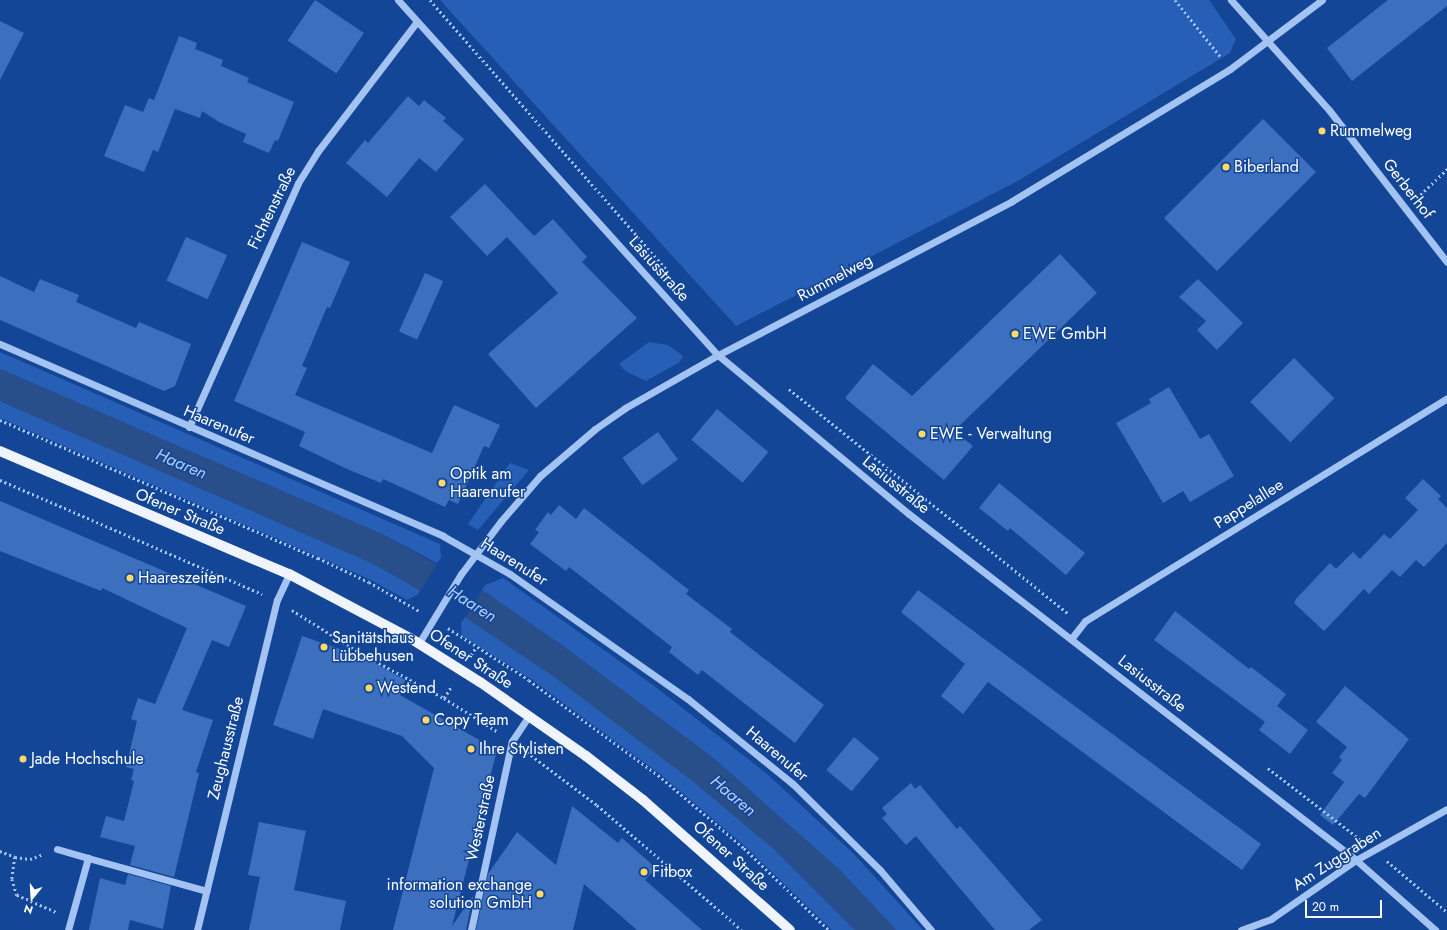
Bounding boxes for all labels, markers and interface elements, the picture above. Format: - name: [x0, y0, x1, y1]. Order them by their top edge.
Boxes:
- place label: Rummelweg: [1330, 121, 1412, 141]
- marker: Rummelweg: [1317, 126, 1327, 136]
- street label: Gerberhof: [1379, 155, 1437, 223]
- place label: Biberland: [1234, 157, 1299, 177]
- marker: Biberland: [1221, 162, 1231, 172]
- street label: Fichtenstraße: [244, 164, 300, 252]
- street label: Lasiusstraße: [625, 232, 693, 306]
- street label: Rummelweg: [794, 250, 876, 306]
- place label: EWE GmbH: [1023, 324, 1107, 344]
- marker: EWE GmbH: [1010, 329, 1020, 339]
- street label: Haarenufer: [181, 401, 257, 449]
- place label: EWE - Verwaltung: [930, 424, 1052, 444]
- marker: EWE - Verwaltung: [917, 429, 927, 439]
- water label: Haaren: [153, 444, 209, 484]
- street label: Lasiusstraße: [858, 452, 934, 518]
- place label: Optik am Haarenufer: [450, 464, 525, 502]
- street label: Pappelallee: [1211, 475, 1287, 533]
- marker: Optik am Haarenufer: [437, 478, 447, 488]
- street label: Ofener Straße: [132, 485, 228, 539]
- street label: Haarenufer: [477, 534, 551, 590]
- place label: Haareszeiten: [138, 568, 225, 588]
- marker: Haareszeiten: [125, 573, 135, 583]
- water label: Haaren: [444, 581, 500, 627]
- street label: Ofener Straße: [426, 625, 516, 693]
- place label: Sanitätshaus Lübbehusen: [332, 628, 414, 666]
- marker: Sanitätshaus Lübbehusen: [319, 642, 329, 652]
- street label: Lasiusstraße: [1114, 651, 1190, 717]
- place label: Westend: [377, 678, 436, 698]
- marker: Westend: [364, 683, 374, 693]
- street label: Zeughausstraße: [204, 694, 248, 802]
- place label: Copy Team: [434, 710, 509, 730]
- marker: Copy Team: [421, 715, 431, 725]
- street label: Haarenufer: [742, 722, 812, 786]
- place label: Ihre Stylisten: [479, 739, 564, 759]
- marker: Ihre Stylisten: [466, 744, 476, 754]
- place label: Jade Hochschule: [31, 749, 144, 769]
- marker: Jade Hochschule: [18, 754, 28, 764]
- water label: Haaren: [706, 771, 760, 821]
- street label: Westerstraße: [463, 773, 499, 863]
- street label: Ofener Straße: [689, 817, 773, 895]
- street label: Am Zuggraben: [1289, 823, 1385, 895]
- place label: Fitbox: [652, 862, 692, 882]
- marker: Fitbox: [639, 867, 649, 877]
- place label: information exchange solution GmbH: [387, 875, 532, 913]
- north arrow: [12, 878, 52, 918]
- marker: information exchange solution GmbH: [535, 889, 545, 899]
- scale bar: [1307, 892, 1384, 918]
- text: 20 m: [1312, 898, 1339, 916]
- text: N: [22, 900, 35, 918]

